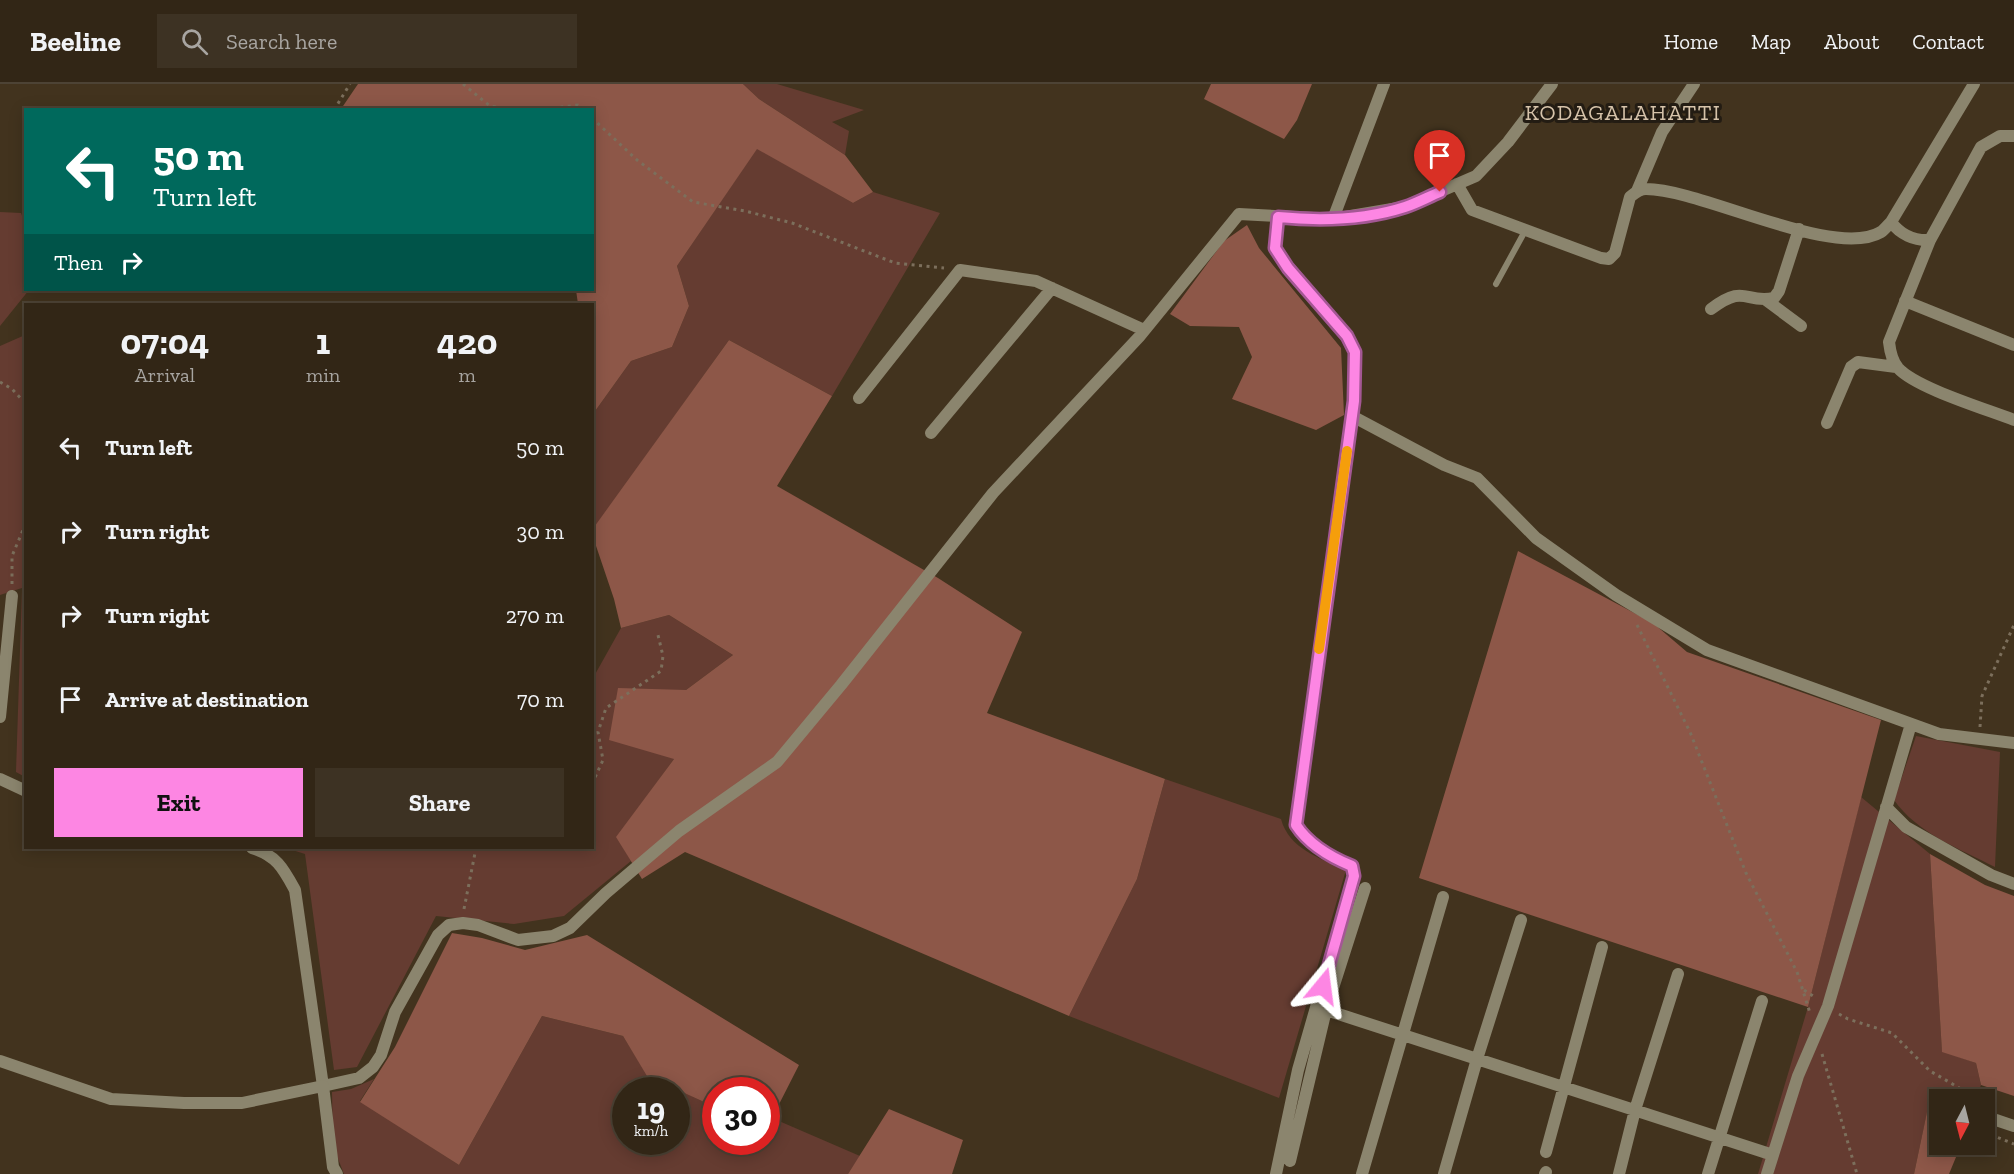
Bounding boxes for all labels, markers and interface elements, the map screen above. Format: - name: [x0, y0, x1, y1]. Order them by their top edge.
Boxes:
- search box: [157, 14, 577, 68]
- text: Beeline: [30, 25, 121, 58]
- icon: search: [178, 25, 211, 58]
- text: Search here: [226, 28, 337, 55]
- text: Home: [1664, 29, 1718, 54]
- text: Map: [1751, 29, 1791, 54]
- text: About: [1824, 29, 1879, 54]
- text: Contact: [1912, 29, 1984, 54]
- district label: KODAGALAHATTI: [1525, 99, 1721, 126]
- text: 50 m: [153, 130, 244, 181]
- pin: [1414, 130, 1465, 192]
- icon: left: [54, 132, 132, 210]
- icon: arrive: [1423, 139, 1456, 172]
- text: Turn left: [153, 181, 256, 213]
- icon: right: [115, 246, 148, 279]
- text: Then: [54, 249, 103, 276]
- text: 07:04: [121, 320, 209, 363]
- text: 1: [316, 320, 330, 363]
- text: 420: [437, 320, 497, 363]
- text: Arrival: [135, 363, 195, 387]
- text: min: [306, 363, 340, 387]
- text: m: [458, 363, 476, 387]
- icon: left: [54, 431, 87, 464]
- text: Turn left: [105, 434, 192, 461]
- text: 50 m: [516, 434, 564, 461]
- icon: right: [54, 515, 87, 548]
- text: Turn right: [105, 518, 209, 545]
- text: 30 m: [517, 518, 564, 545]
- icon: right: [54, 599, 87, 632]
- text: Turn right: [105, 602, 209, 629]
- text: 270 m: [506, 602, 564, 629]
- icon: arrive: [54, 683, 87, 716]
- text: Arrive at destination: [105, 686, 308, 713]
- text: 70 m: [517, 686, 564, 713]
- button: Exit: [54, 768, 303, 837]
- button: Share: [315, 768, 564, 837]
- position arrow: [1291, 954, 1355, 1018]
- speed limit sign: 30: [702, 1077, 780, 1155]
- north arrow: [1929, 1089, 1995, 1155]
- map controls: [1929, 1089, 1995, 1155]
- text: 19: [637, 1091, 665, 1127]
- text: km/h: [634, 1122, 668, 1140]

